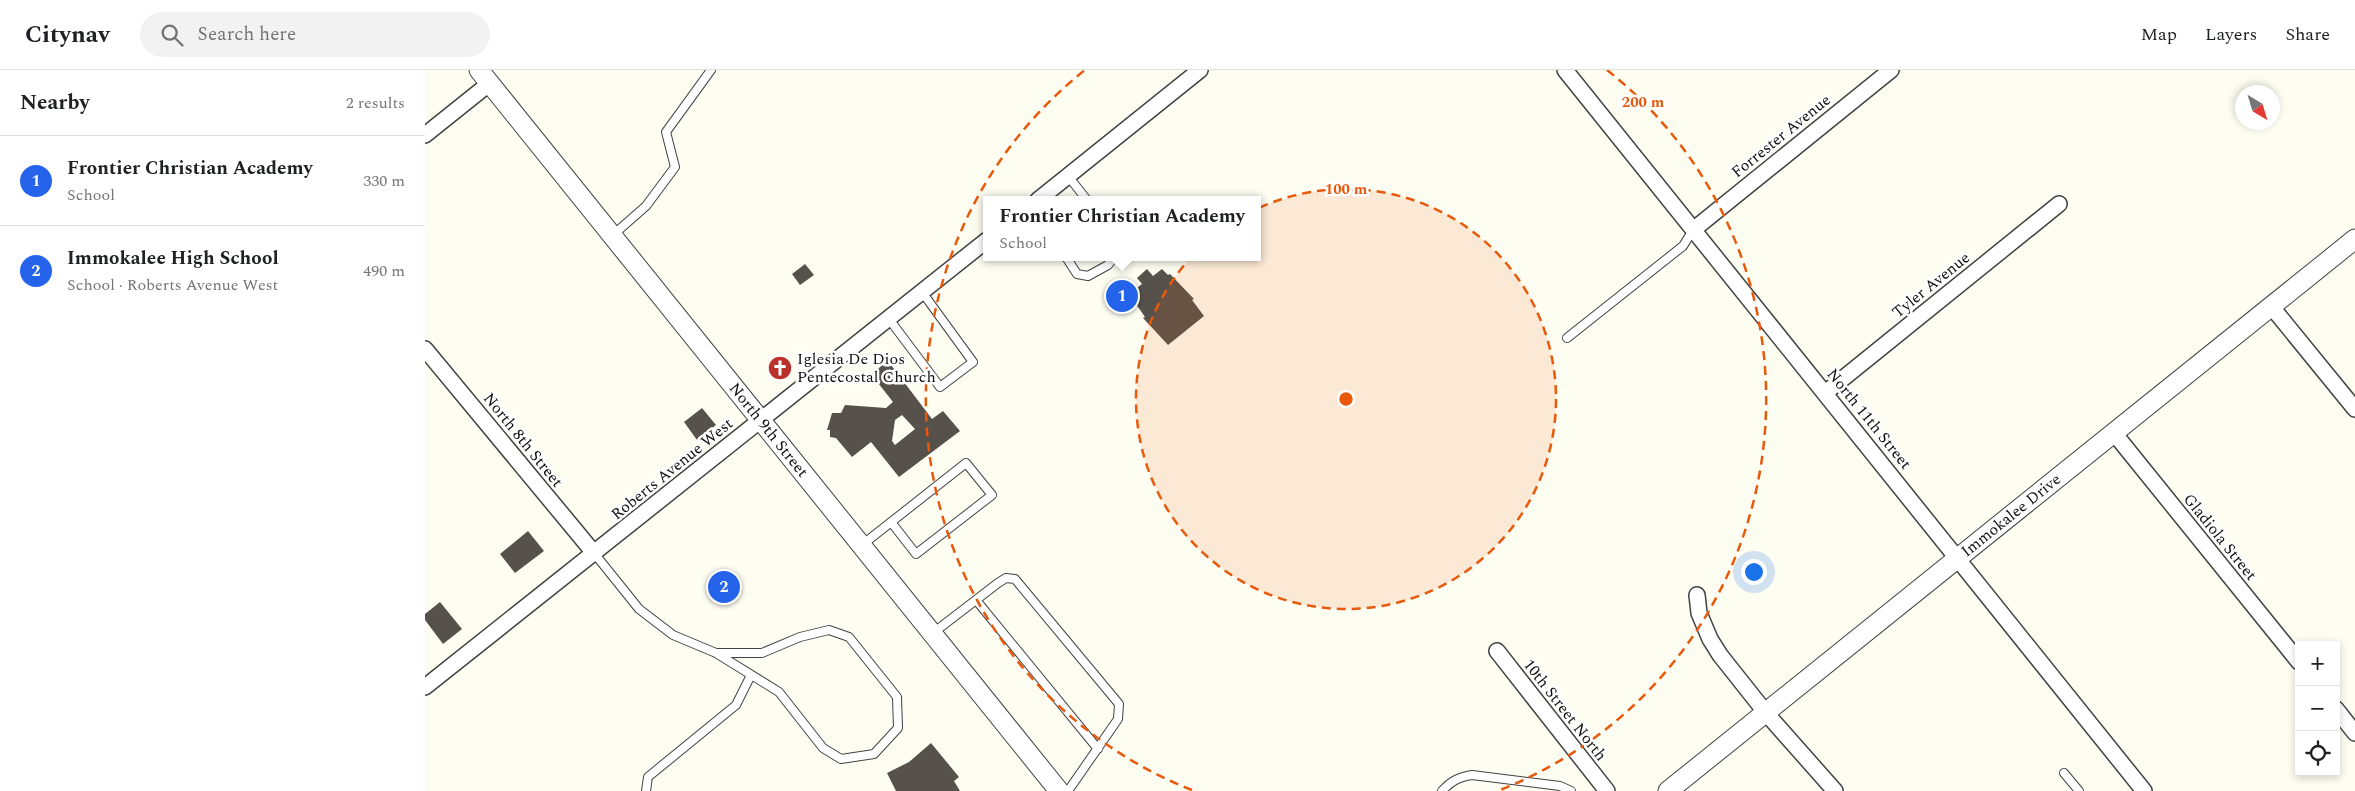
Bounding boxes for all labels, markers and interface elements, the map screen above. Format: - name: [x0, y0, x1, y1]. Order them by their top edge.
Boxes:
- search box: [140, 12, 490, 57]
- text: Citynav: [25, 17, 110, 53]
- text: Search here: [198, 20, 296, 49]
- icon: search: [158, 21, 186, 49]
- text: Map: [2141, 21, 2177, 48]
- text: Layers: [2205, 21, 2257, 48]
- text: Share: [2285, 21, 2330, 48]
- north arrow: [2235, 85, 2280, 130]
- text: Nearby: [20, 87, 90, 119]
- street label: Forrester Avenue: [1726, 88, 1836, 184]
- text: 2 results: [346, 91, 405, 115]
- text: 200 m: [1622, 91, 1665, 114]
- text: Frontier Christian Academy: [67, 154, 313, 183]
- text: 1: [32, 169, 40, 193]
- text: 330 m: [363, 169, 405, 193]
- text: 100 m: [1325, 178, 1368, 201]
- text: School: [67, 183, 115, 207]
- popup: [983, 196, 1261, 261]
- text: Frontier Christian Academy: [999, 202, 1245, 231]
- text: School: [999, 231, 1047, 255]
- text: Immokalee High School: [67, 244, 279, 273]
- street label: Tyler Avenue: [1887, 246, 1975, 324]
- text: 2: [32, 259, 40, 283]
- text: 490 m: [363, 259, 405, 283]
- text: School · Roberts Avenue West: [67, 273, 278, 297]
- pin: 1: [1106, 277, 1138, 315]
- place label: Iglesia De Dios Pentecostal Church: [797, 347, 936, 389]
- church icon: Iglesia De Dios Pentecostal Church: [767, 355, 793, 381]
- street label: North 11th Street: [1821, 363, 1917, 475]
- street label: North 9th Street: [723, 377, 814, 483]
- street label: North 8th Street: [477, 387, 569, 493]
- centre of rings: [1337, 390, 1355, 408]
- street label: Roberts Avenue West: [606, 412, 739, 526]
- street label: Immokalee Drive: [1956, 468, 2066, 563]
- street label: Gladiola Street: [2177, 488, 2263, 586]
- your location: [1741, 559, 1767, 585]
- pin: 2: [708, 568, 740, 606]
- map controls: [2295, 641, 2340, 776]
- button: +: [2295, 641, 2340, 686]
- street label: 10th Street North: [1517, 654, 1613, 766]
- button: −: [2295, 686, 2340, 731]
- button: locate: [2295, 731, 2340, 776]

